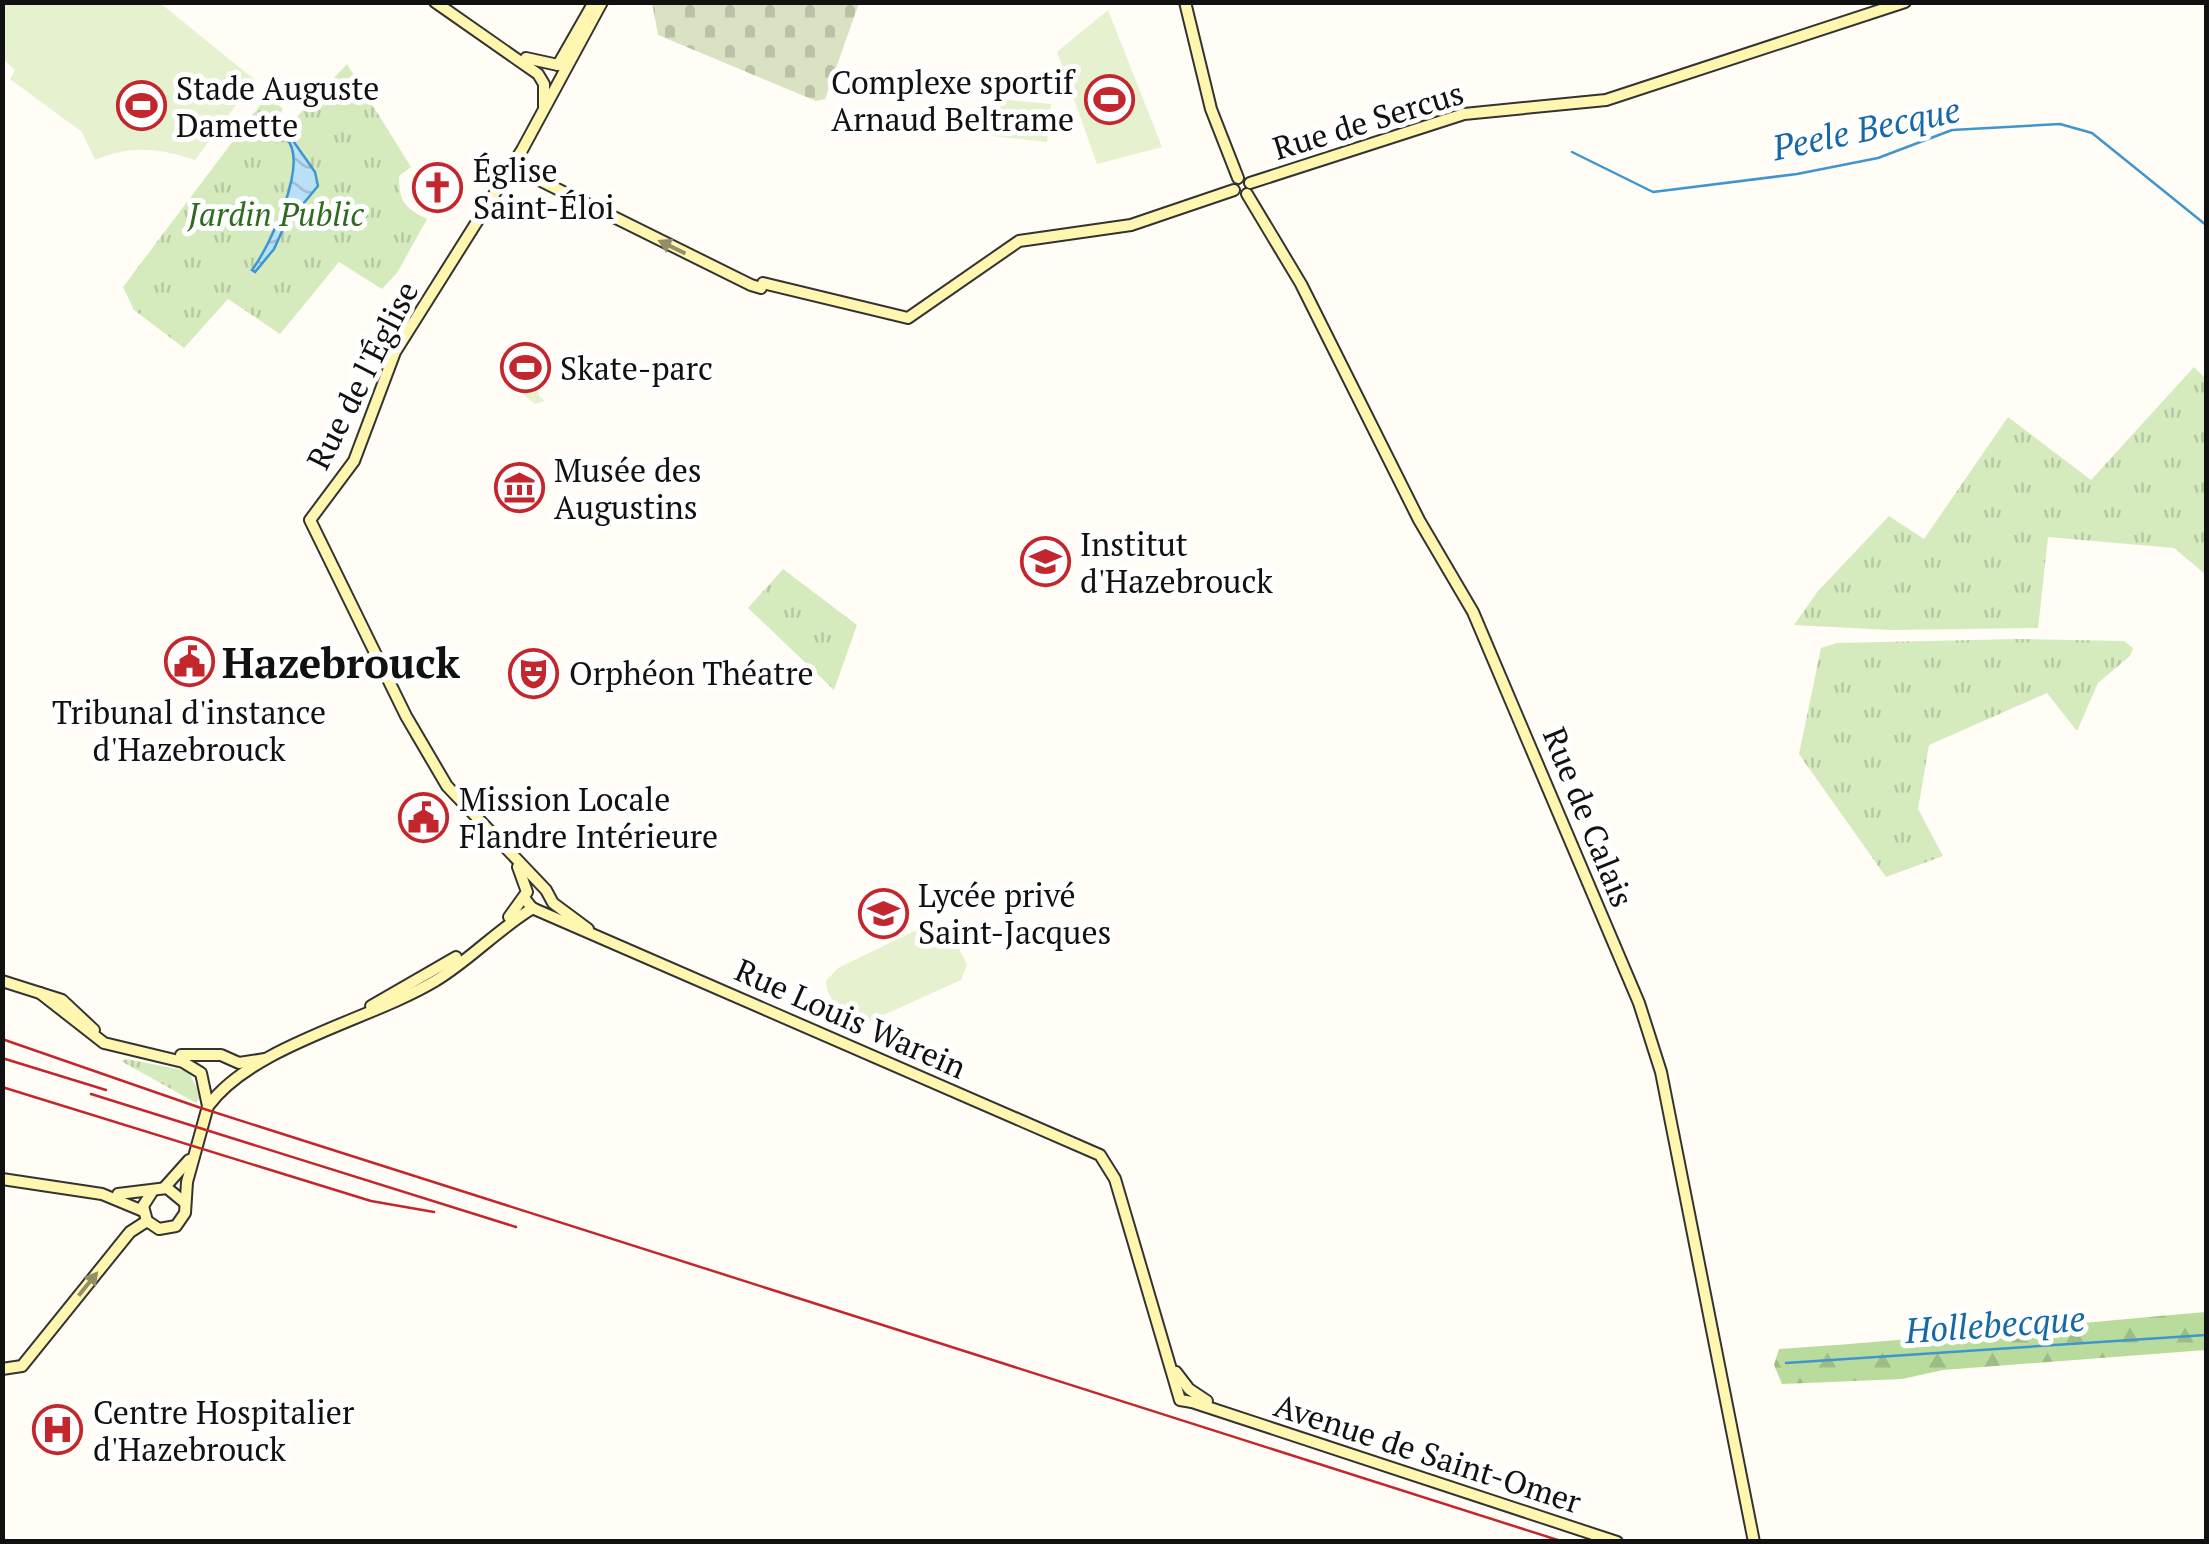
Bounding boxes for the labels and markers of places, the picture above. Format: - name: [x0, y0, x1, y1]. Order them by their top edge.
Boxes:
- place label: Complexe sportif Arnaud Beltrame: [831, 61, 1076, 140]
- place label: Stade Auguste Damette: [176, 67, 379, 146]
- sports icon: Complexe sportif Arnaud Beltrame: [1083, 74, 1135, 126]
- sports icon: Stade Auguste Damette: [115, 80, 167, 132]
- place label: Église Saint-Éloi: [473, 149, 615, 228]
- church icon: Église Saint-Éloi: [412, 162, 464, 214]
- sports icon: Skate-parc: [499, 342, 551, 394]
- place label: Skate-parc: [560, 347, 713, 389]
- place label: Musée des Augustins: [554, 449, 702, 528]
- museum icon: Musée des Augustins: [493, 462, 545, 514]
- place label: Institut d'Hazebrouck: [1080, 523, 1273, 602]
- school or university icon: Institut d'Hazebrouck: [1019, 536, 1071, 588]
- public building icon: Tribunal d'instance d'Hazebrouck: [163, 636, 215, 688]
- theatre icon: Orphéon Théatre: [508, 647, 560, 699]
- place label: Orphéon Théatre: [569, 652, 814, 694]
- place label: Tribunal d'instance d'Hazebrouck: [52, 691, 326, 770]
- place label: Mission Locale Flandre Intérieure: [459, 778, 718, 857]
- public building icon: Mission Locale Flandre Intérieure: [398, 791, 450, 843]
- place label: Lycée privé Saint-Jacques: [918, 874, 1111, 953]
- school or university icon: Lycée privé Saint-Jacques: [857, 887, 909, 939]
- place label: Centre Hospitalier d'Hazebrouck: [93, 1391, 355, 1470]
- hospital icon: Centre Hospitalier d'Hazebrouck: [32, 1404, 84, 1456]

